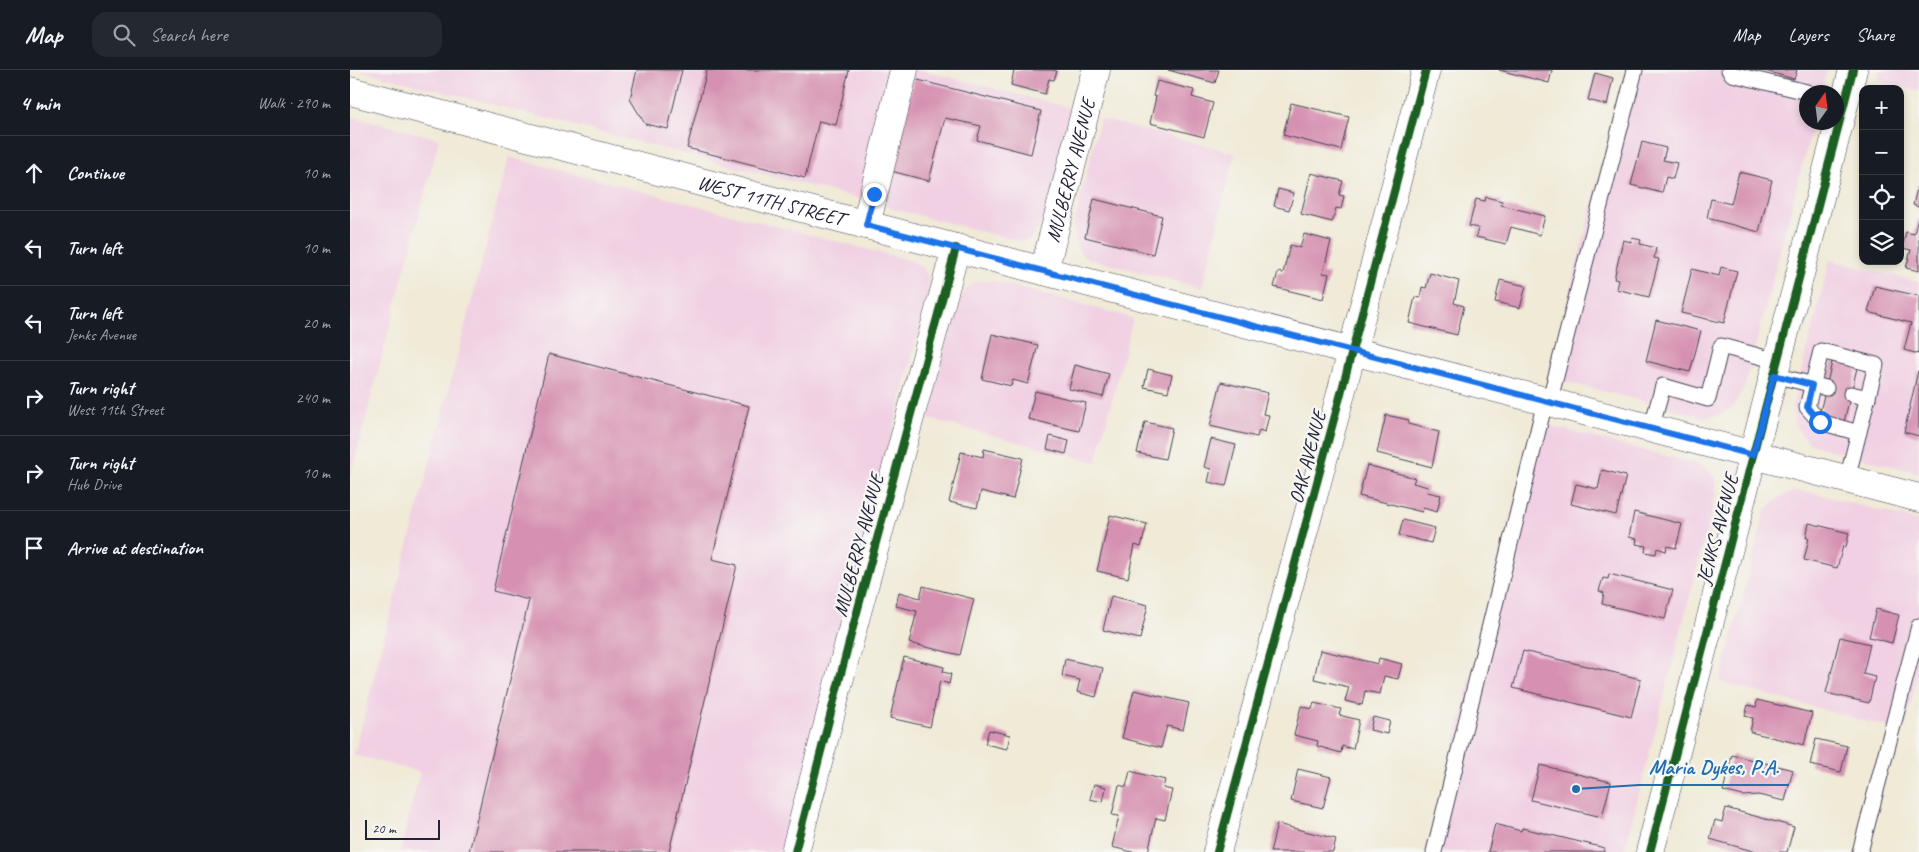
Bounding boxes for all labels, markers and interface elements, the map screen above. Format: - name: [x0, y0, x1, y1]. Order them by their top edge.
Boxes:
- search box: [92, 12, 442, 57]
- text: Map: [25, 20, 62, 50]
- icon: search: [110, 21, 138, 49]
- text: Search here: [150, 23, 228, 47]
- text: Map: [1733, 24, 1761, 46]
- text: Layers: [1789, 24, 1828, 46]
- text: Share: [1856, 24, 1894, 46]
- north arrow: [1799, 85, 1844, 130]
- map controls: [1859, 85, 1904, 265]
- button: +: [1859, 85, 1904, 130]
- text: 4 min: [20, 90, 60, 116]
- text: Walk · 290 m: [258, 93, 330, 113]
- street label: MULBERRY AVENUE: [1040, 93, 1102, 245]
- button: −: [1859, 130, 1904, 175]
- icon: ahead: [20, 159, 48, 187]
- text: Continue: [67, 161, 124, 185]
- text: 10 m: [303, 163, 330, 183]
- street label: WEST 11TH STREET: [695, 170, 852, 233]
- button: locate: [1859, 175, 1904, 220]
- route end: [863, 183, 886, 206]
- button: layers: [1859, 220, 1904, 265]
- icon: left: [20, 234, 48, 262]
- text: Turn left: [67, 236, 122, 260]
- text: 10 m: [303, 238, 330, 258]
- text: Turn left: [67, 301, 122, 325]
- icon: left: [20, 309, 48, 337]
- text: 20 m: [303, 313, 330, 333]
- text: Jenks Avenue: [67, 325, 136, 345]
- text: Turn right: [67, 376, 134, 400]
- icon: right: [20, 384, 48, 412]
- text: 240 m: [296, 388, 330, 408]
- text: West 11th Street: [67, 400, 164, 420]
- street label: OAK AVENUE: [1283, 405, 1333, 506]
- route start: [1809, 411, 1832, 434]
- text: Turn right: [67, 451, 134, 475]
- icon: right: [20, 459, 48, 487]
- text: 10 m: [303, 463, 330, 483]
- street label: MULBERRY AVENUE: [827, 468, 890, 619]
- street label: JENKS AVENUE: [1691, 468, 1745, 588]
- text: Hub Drive: [67, 475, 121, 495]
- icon: arrive: [20, 534, 48, 562]
- text: Arrive at destination: [67, 536, 203, 560]
- callout: Maria Dykes, P.A.: [1639, 749, 1789, 785]
- text: Maria Dykes, P.A.: [1649, 754, 1780, 781]
- scale bar: [365, 817, 440, 840]
- text: 20 m: [372, 820, 396, 837]

